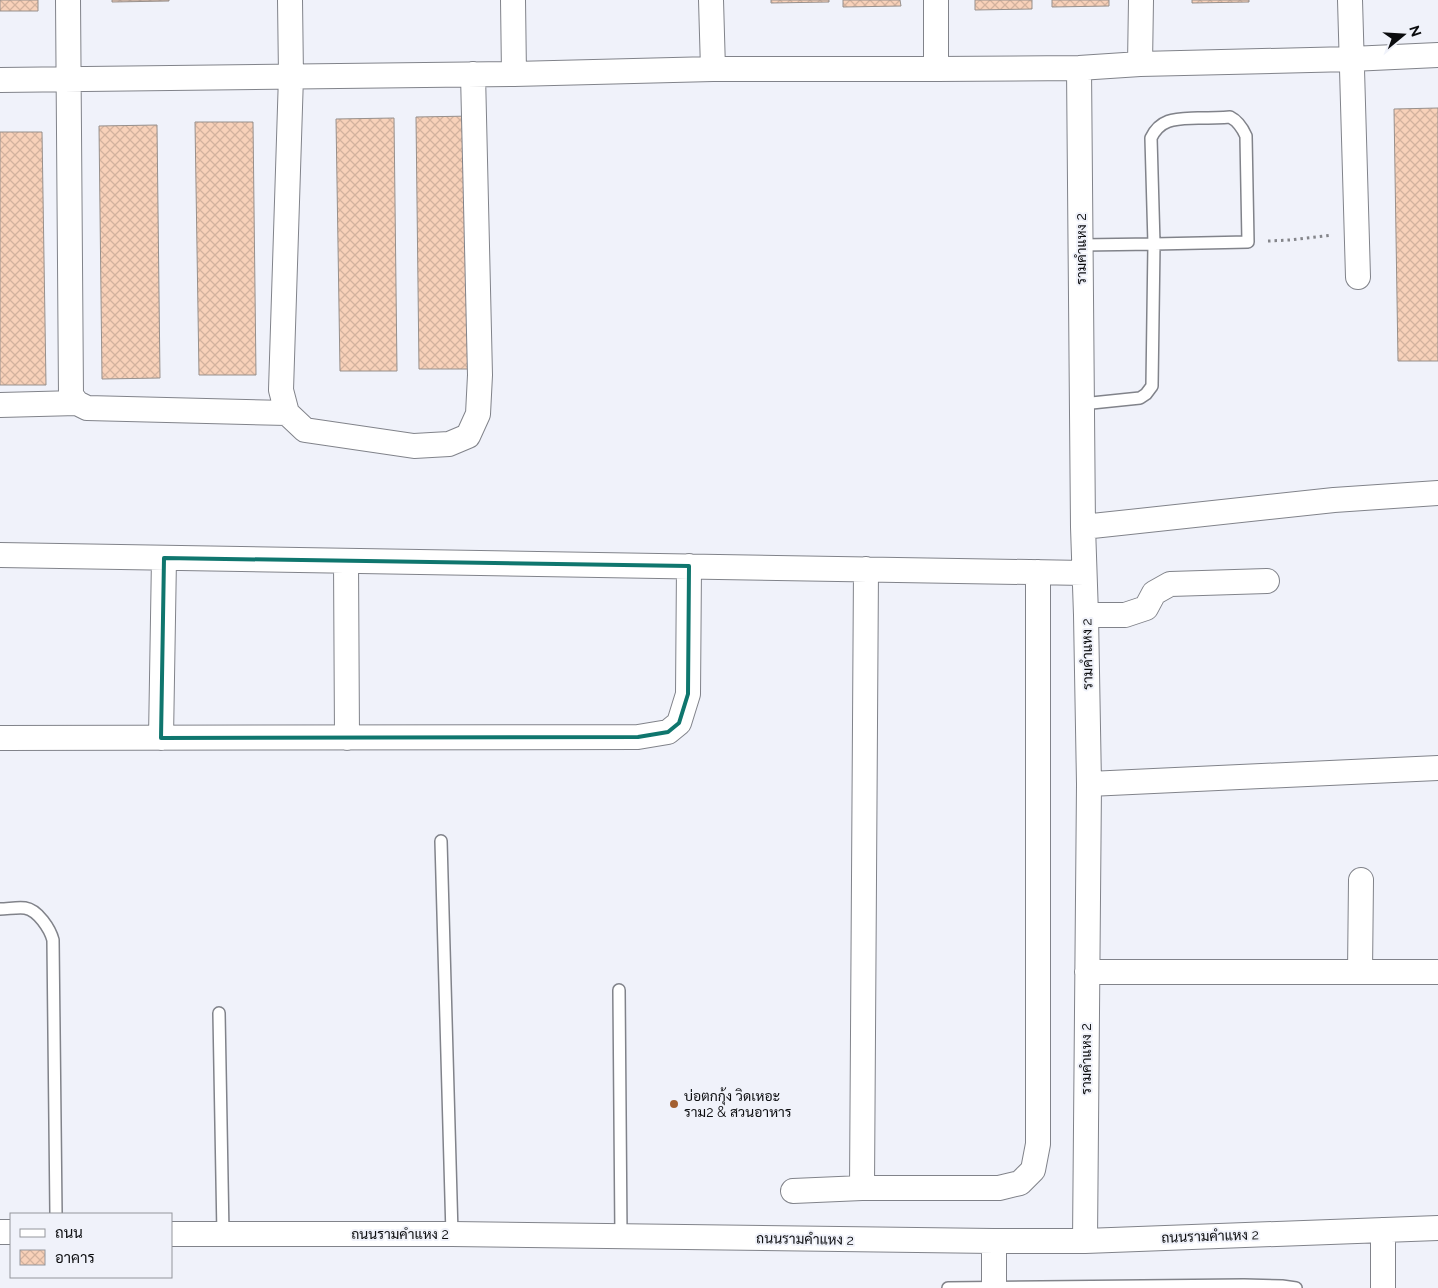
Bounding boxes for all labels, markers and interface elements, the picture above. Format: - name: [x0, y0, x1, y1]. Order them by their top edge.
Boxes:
- north arrow: [1378, 10, 1428, 60]
- text: N: [1406, 23, 1425, 39]
- street label: รามคำแหง 2: [1073, 213, 1089, 285]
- street label: รามคำแหง 2: [1078, 618, 1096, 690]
- street label: รามคำแหง 2: [1078, 1023, 1094, 1095]
- place label: บ่อตกกุ้ง วิดเหอะ ราม2 & สวนอาหาร: [684, 1087, 792, 1120]
- marker: บ่อตกกุ้ง วิดเหอะ ราม2 & สวนอาหาร: [668, 1098, 680, 1110]
- legend: [10, 1213, 172, 1278]
- text: ถนน: [55, 1224, 83, 1242]
- street label: ถนนรามคำแหง 2: [351, 1226, 449, 1242]
- street label: ถนนรามคำแหง 2: [1161, 1226, 1259, 1246]
- street label: ถนนรามคำแหง 2: [756, 1230, 854, 1248]
- text: อาคาร: [55, 1249, 95, 1267]

